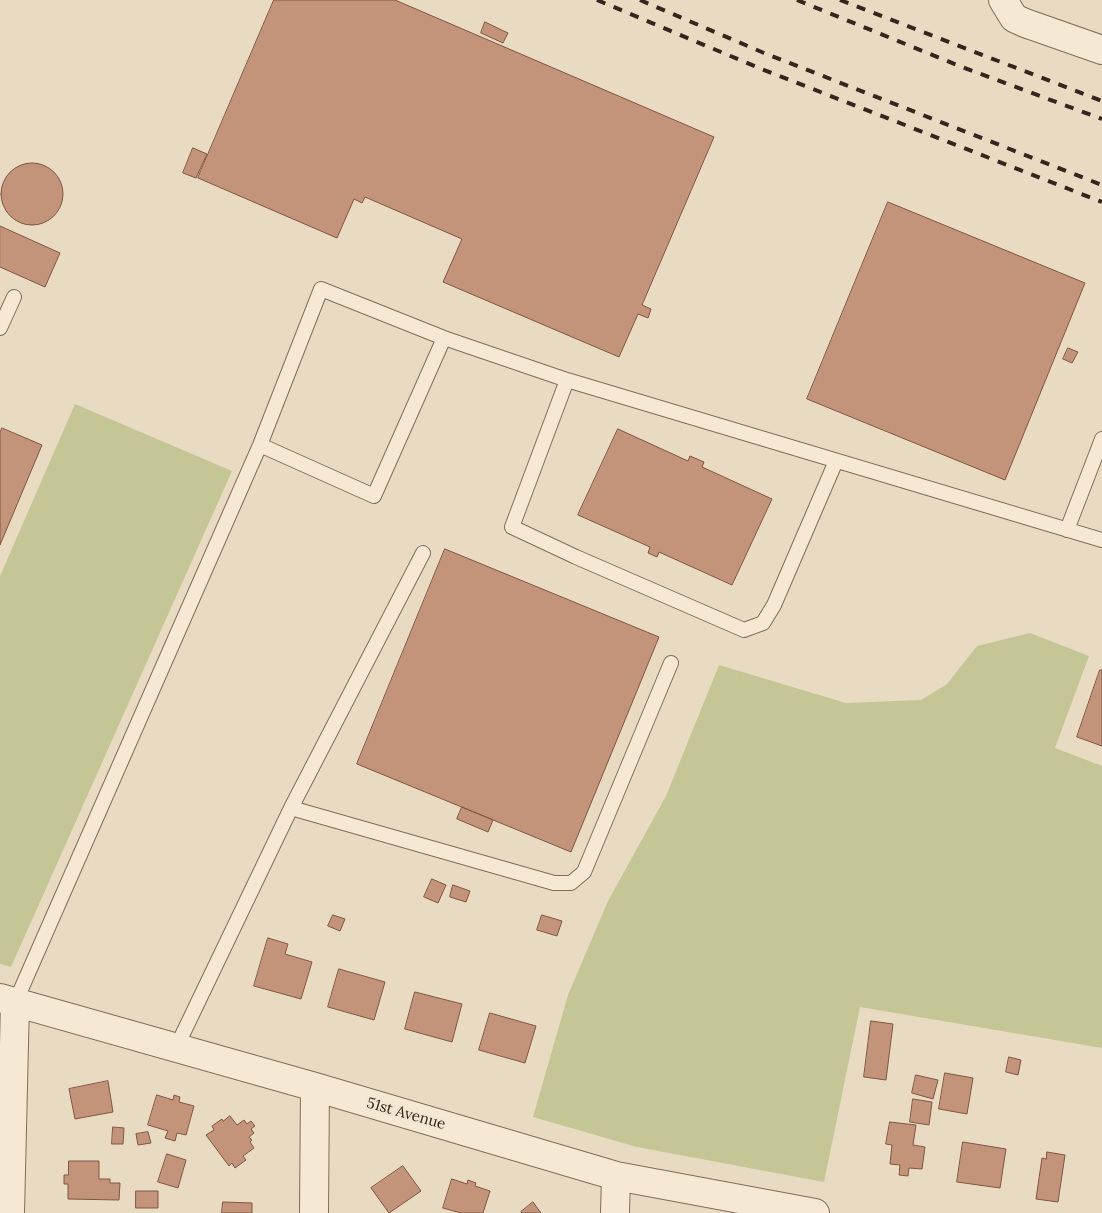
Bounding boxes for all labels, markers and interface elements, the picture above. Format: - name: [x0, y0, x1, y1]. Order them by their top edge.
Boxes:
- street label: 51st Avenue: [364, 1094, 448, 1134]

